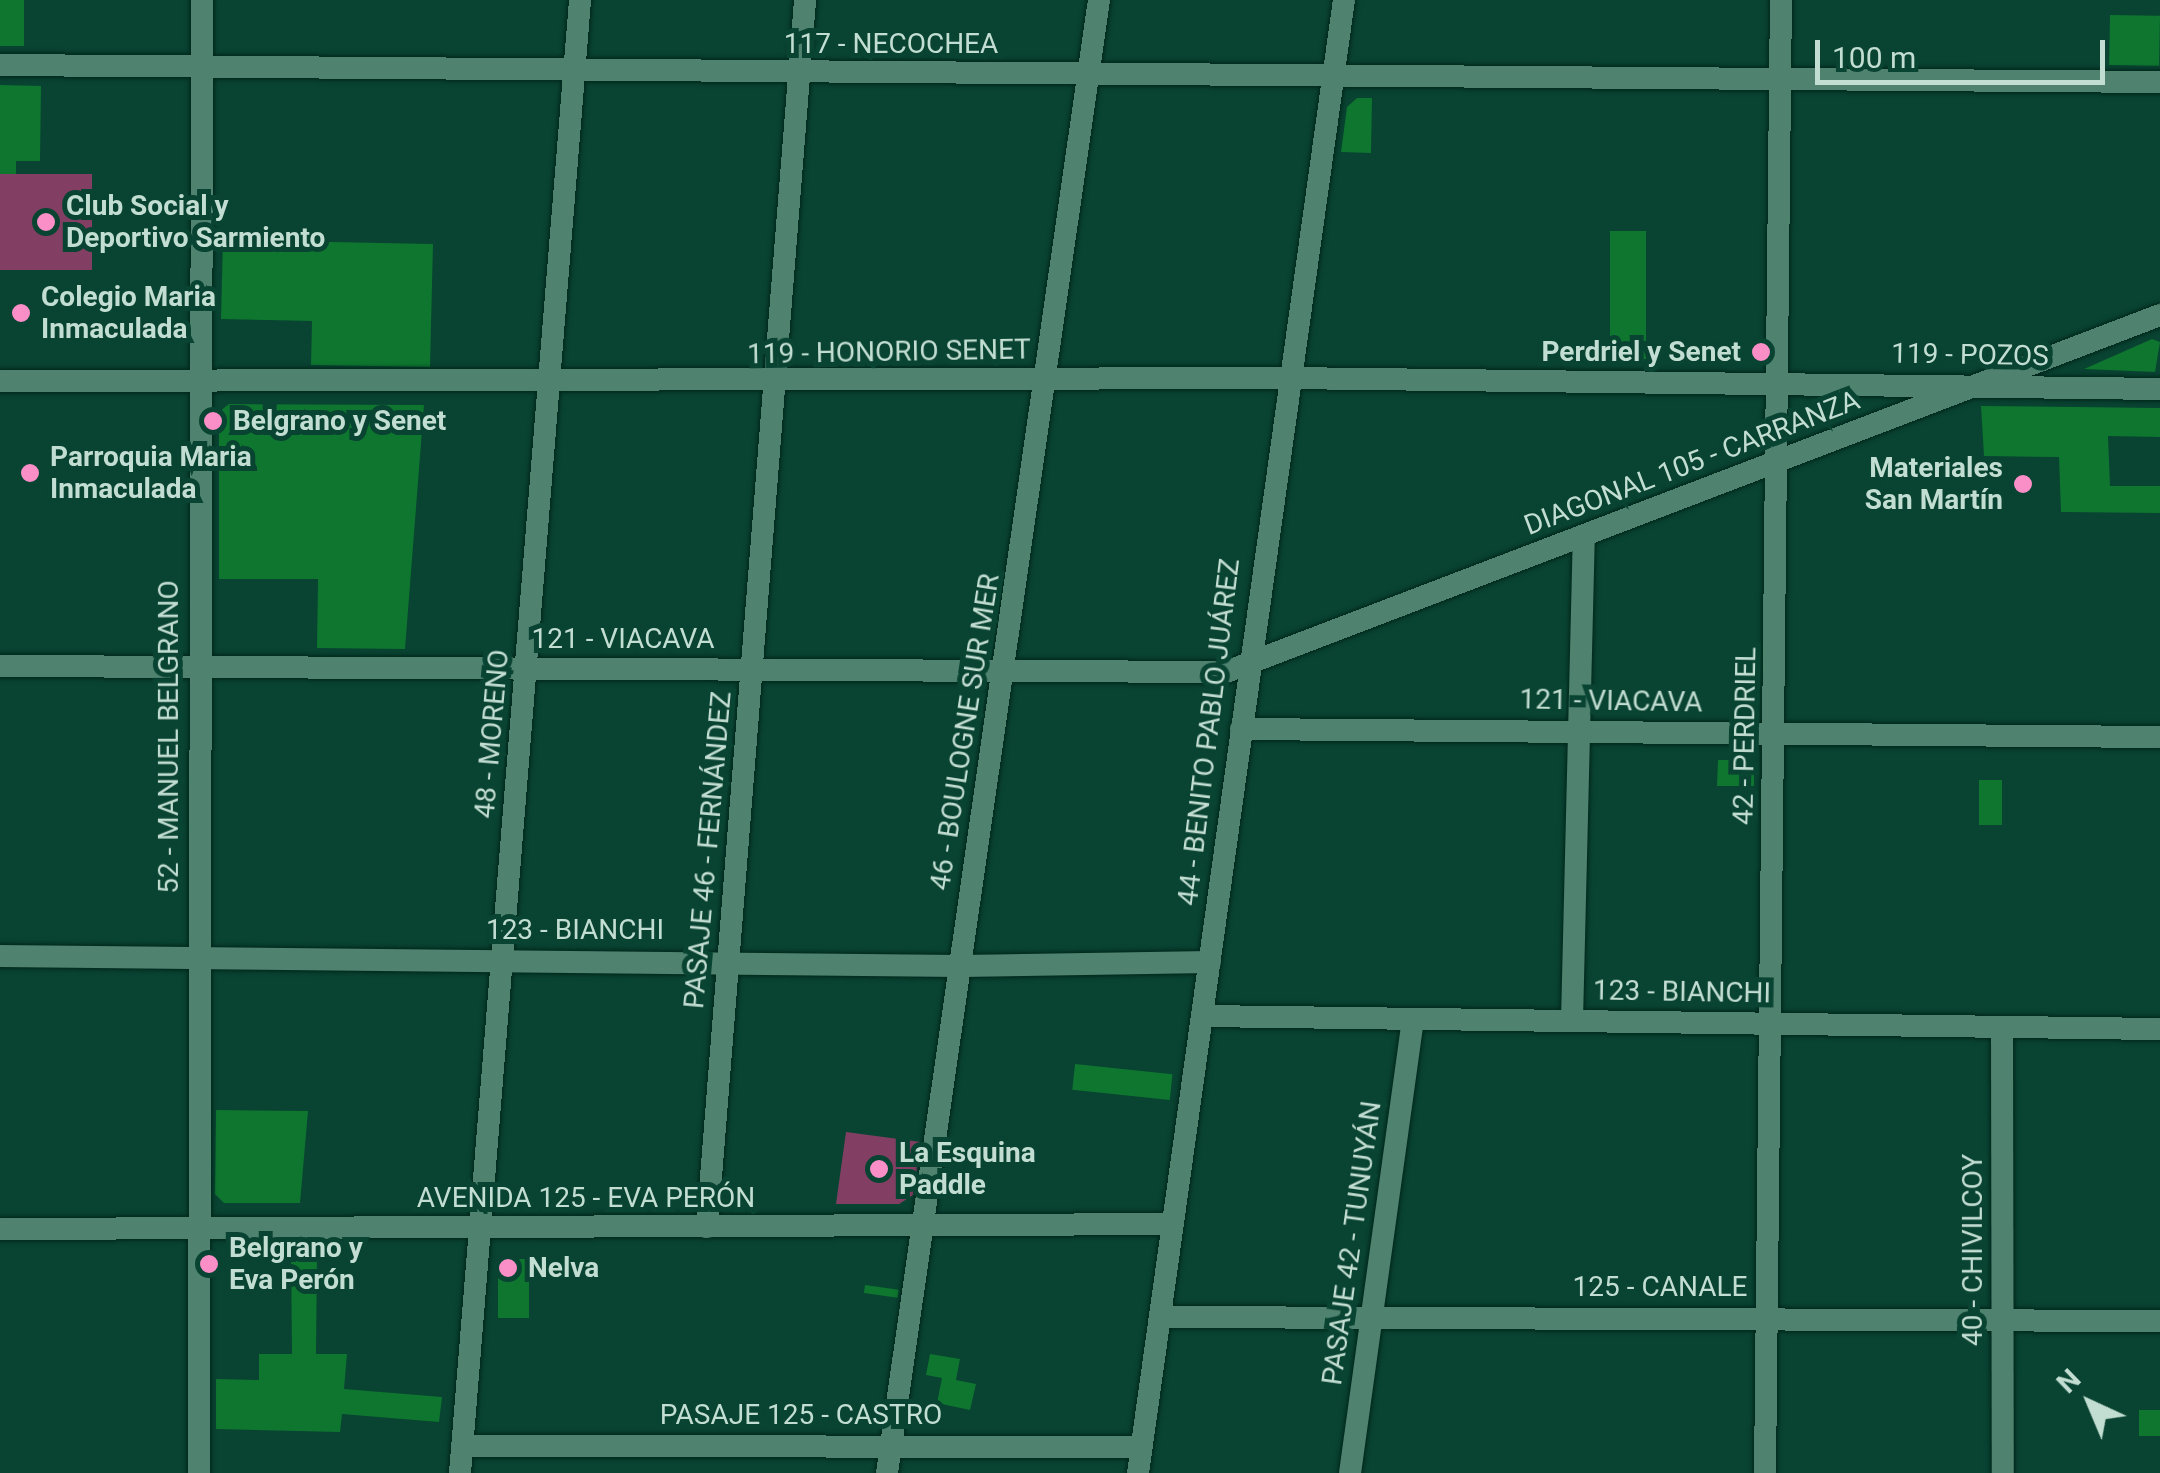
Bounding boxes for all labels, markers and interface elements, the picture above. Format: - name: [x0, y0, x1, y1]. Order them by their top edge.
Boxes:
- scale bar: [1820, 20, 2110, 82]
- street label: 117 - NECOCHEA: [784, 27, 998, 61]
- text: 100 m: [1832, 40, 1916, 75]
- place label: Club Social y Deportivo Sarmiento: [66, 189, 325, 255]
- marker: Club Social y Deportivo Sarmiento: [35, 211, 57, 233]
- place label: Colegio Maria Inmaculada: [41, 280, 216, 346]
- marker: Colegio Maria Inmaculada: [10, 302, 32, 324]
- street label: 119 - HONORIO SENET: [747, 333, 1031, 371]
- place label: Perdriel y Senet: [1541, 335, 1741, 369]
- street label: 119 - POZOS: [1891, 337, 2049, 373]
- marker: Perdriel y Senet: [1750, 341, 1772, 363]
- street label: DIAGONAL 105 - CARRANZA: [1520, 383, 1864, 543]
- place label: Belgrano y Senet: [233, 404, 446, 438]
- marker: Belgrano y Senet: [202, 410, 224, 432]
- place label: Parroquia Maria Inmaculada: [50, 440, 252, 506]
- place label: Materiales San Martín: [1865, 451, 2003, 517]
- marker: Parroquia Maria Inmaculada: [19, 462, 41, 484]
- marker: Materiales San Martín: [2012, 473, 2034, 495]
- street label: 44 - BENITO PABLO JUÁREZ: [1171, 556, 1247, 908]
- street label: 46 - BOULOGNE SUR MER: [923, 571, 1007, 893]
- street label: 52 - MANUEL BELGRANO: [152, 580, 186, 894]
- street label: 121 - VIACAVA: [531, 622, 715, 656]
- street label: 42 - PERDRIEL: [1727, 647, 1763, 825]
- street label: 48 - MORENO: [468, 648, 516, 820]
- street label: 121 - VIACAVA: [1519, 683, 1703, 719]
- street label: PASAJE 46 - FERNÁNDEZ: [677, 690, 739, 1010]
- street label: 123 - BIANCHI: [486, 913, 664, 947]
- street label: 123 - BIANCHI: [1593, 974, 1771, 1010]
- street label: PASAJE 42 - TUNUYÁN: [1315, 1099, 1389, 1387]
- place label: La Esquina Paddle: [899, 1136, 1036, 1202]
- street label: 40 - CHIVILCOY: [1956, 1154, 1990, 1346]
- marker: La Esquina Paddle: [868, 1158, 890, 1180]
- street label: AVENIDA 125 - EVA PERÓN: [417, 1181, 755, 1215]
- place label: Belgrano y Eva Perón: [229, 1231, 363, 1297]
- place label: Nelva: [528, 1251, 599, 1285]
- marker: Belgrano y Eva Perón: [198, 1253, 220, 1275]
- marker: Nelva: [497, 1257, 519, 1279]
- street label: 125 - CANALE: [1573, 1270, 1747, 1304]
- north arrow: [2040, 1353, 2140, 1453]
- text: N: [2050, 1362, 2087, 1400]
- street label: PASAJE 125 - CASTRO: [660, 1398, 942, 1432]

